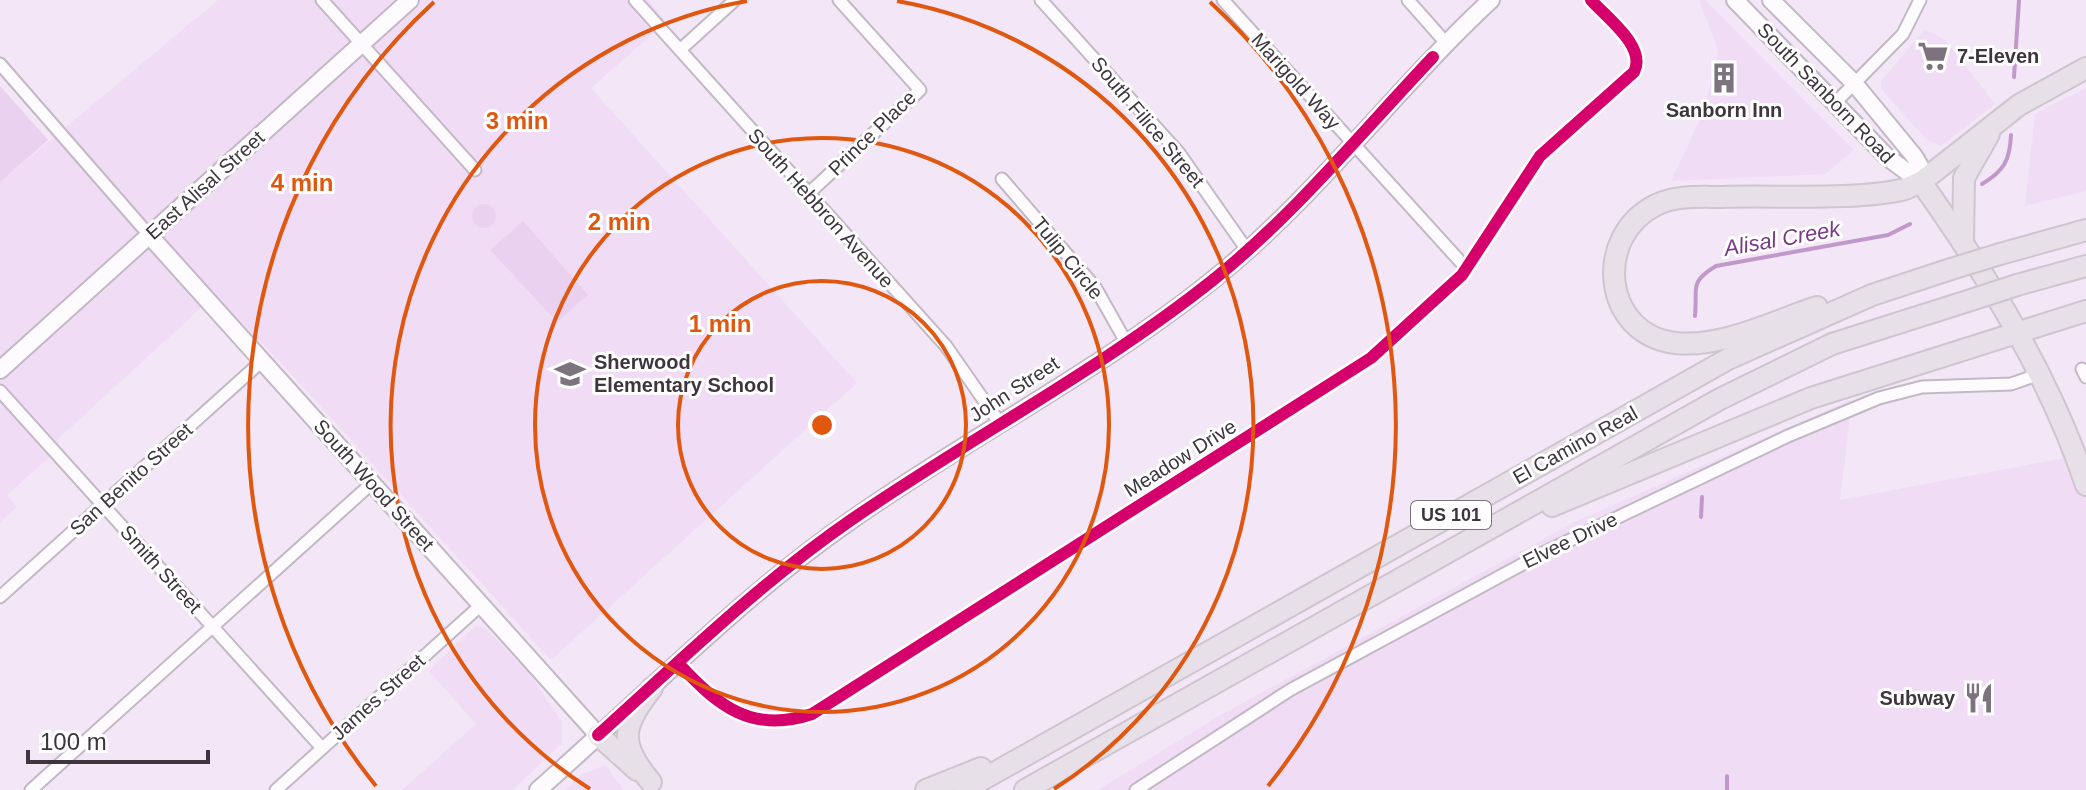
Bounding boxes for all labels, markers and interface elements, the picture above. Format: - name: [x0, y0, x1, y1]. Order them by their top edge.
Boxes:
- street label: South Sanborn Road: [1753, 18, 1899, 168]
- street label: Marigold Way: [1247, 28, 1345, 134]
- supermarket icon: 7-Eleven: [1916, 39, 1950, 73]
- place label: 7-Eleven: [1957, 45, 2039, 67]
- street label: South Filice Street: [1087, 52, 1209, 192]
- building icon: Sanborn Inn: [1707, 61, 1741, 95]
- street label: Prince Place: [824, 86, 920, 180]
- place label: Sanborn Inn: [1666, 99, 1782, 121]
- text: 3 min: [486, 107, 548, 134]
- street label: South Hebbron Avenue: [744, 124, 898, 292]
- street label: East Alisal Street: [141, 126, 269, 244]
- text: 4 min: [271, 169, 333, 196]
- text: 2 min: [588, 208, 650, 235]
- street label: Tulip Circle: [1028, 212, 1108, 304]
- water label: Alisal Creek: [1720, 216, 1843, 261]
- text: 1 min: [689, 310, 751, 337]
- place label: Sherwood Elementary School: [594, 351, 774, 396]
- street label: John Street: [965, 352, 1063, 426]
- school or university icon: Sherwood Elementary School: [553, 357, 587, 391]
- street label: El Camino Real: [1509, 402, 1641, 488]
- centre of rings: [808, 411, 836, 439]
- street label: South Wood Street: [309, 415, 439, 555]
- street label: Meadow Drive: [1120, 415, 1240, 501]
- street label: San Benito Street: [65, 418, 197, 540]
- road number: US 101: [1411, 501, 1491, 529]
- street label: Elvee Drive: [1519, 508, 1621, 572]
- street label: Smith Street: [116, 521, 206, 618]
- street label: James Street: [327, 649, 429, 745]
- restaurant icon: Subway: [1962, 681, 1996, 715]
- place label: Subway: [1879, 687, 1956, 709]
- scale bar: [28, 714, 208, 764]
- text: 100 m: [40, 728, 107, 755]

